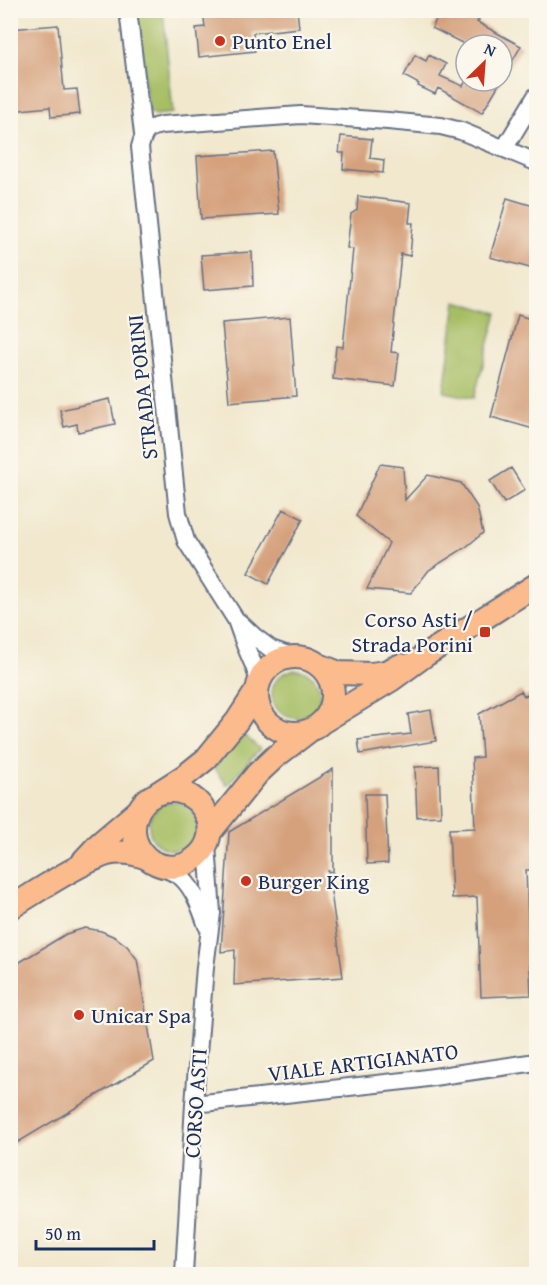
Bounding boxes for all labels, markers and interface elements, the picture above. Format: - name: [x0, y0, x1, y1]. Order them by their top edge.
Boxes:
- place label: Punto Enel: [232, 25, 332, 57]
- north arrow: [454, 33, 514, 93]
- marker: Punto Enel: [213, 34, 227, 48]
- text: N: [480, 36, 501, 63]
- street label: STRADA PORINI: [118, 313, 166, 461]
- place label: Corso Asti / Strada Porini: [351, 603, 473, 660]
- marker: Corso Asti / Strada Porini: [478, 625, 492, 639]
- place label: Burger King: [258, 865, 369, 897]
- marker: Burger King: [239, 874, 253, 888]
- place label: Unicar Spa: [91, 999, 192, 1031]
- marker: Unicar Spa: [72, 1008, 86, 1022]
- street label: VIALE ARTIGIANATO: [266, 1034, 460, 1090]
- street label: CORSO ASTI: [175, 1047, 215, 1159]
- scale bar: [36, 1213, 154, 1251]
- text: 50 m: [45, 1220, 81, 1247]

